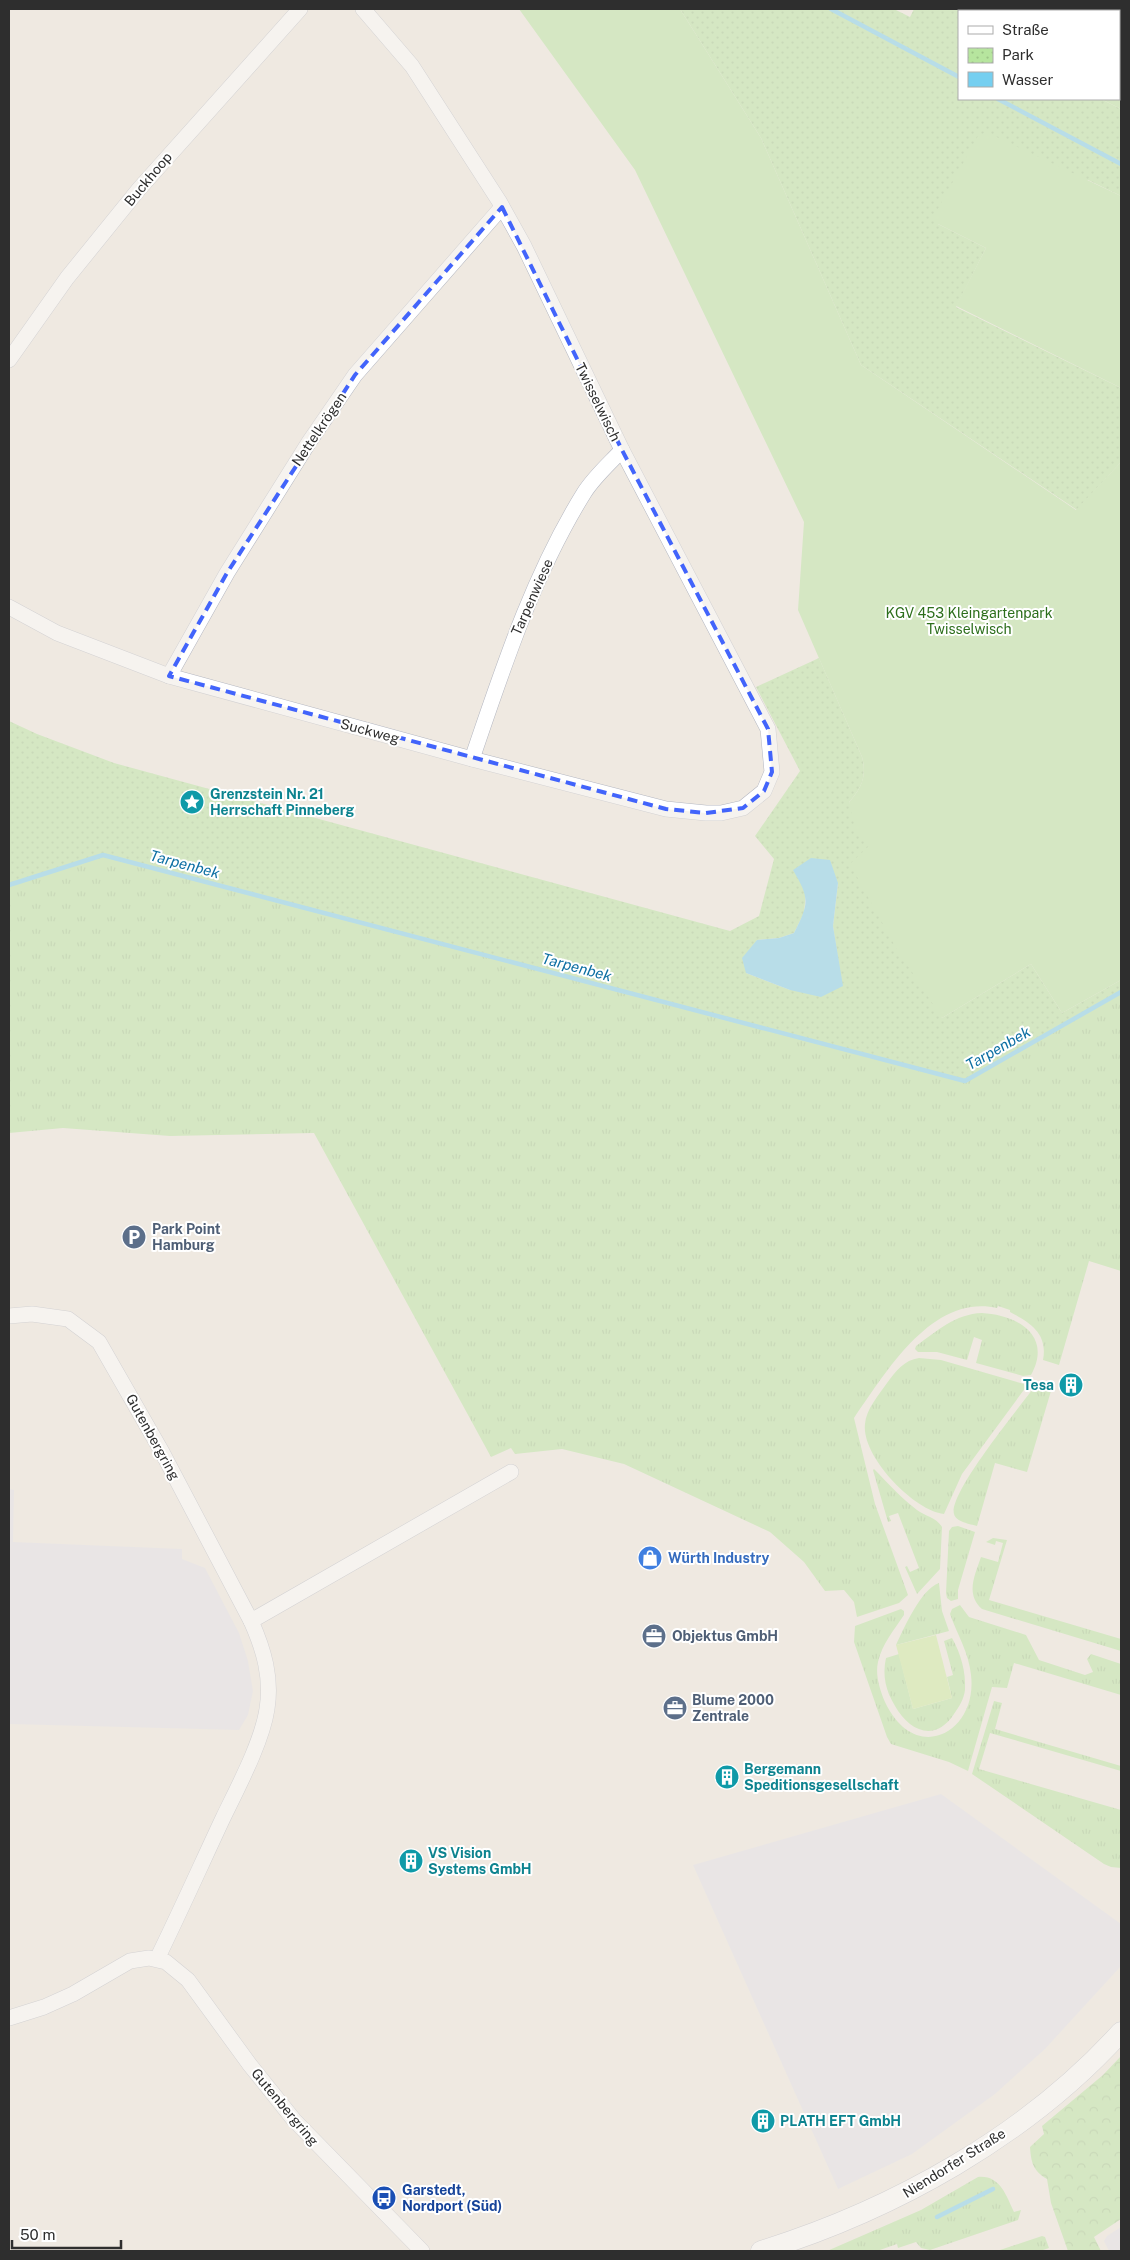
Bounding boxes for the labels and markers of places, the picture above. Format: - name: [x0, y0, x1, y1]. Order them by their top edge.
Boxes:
- place label: Grenzstein Nr. 21 Herrschaft Pinneberg: [210, 786, 354, 818]
- place icon: Grenzstein Nr. 21 Herrschaft Pinneberg: [179, 789, 205, 815]
- place label: Park Point Hamburg: [152, 1221, 221, 1253]
- parking icon: Park Point Hamburg: [121, 1224, 147, 1250]
- building icon: Tesa: [1058, 1372, 1084, 1398]
- place label: Tesa: [1023, 1377, 1054, 1393]
- shop icon: Würth Industry: [637, 1545, 663, 1571]
- place label: Würth Industry: [668, 1550, 769, 1566]
- office icon: Objektus GmbH: [641, 1623, 667, 1649]
- place label: Objektus GmbH: [672, 1628, 778, 1644]
- place label: Blume 2000 Zentrale: [692, 1692, 774, 1724]
- office icon: Blume 2000 Zentrale: [662, 1695, 688, 1721]
- place label: Bergemann Speditionsgesellschaft: [744, 1761, 899, 1793]
- building icon: Bergemann Speditionsgesellschaft: [714, 1764, 740, 1790]
- place label: VS Vision Systems GmbH: [428, 1845, 532, 1877]
- building icon: VS Vision Systems GmbH: [398, 1848, 424, 1874]
- building icon: PLATH EFT GmbH: [750, 2108, 776, 2134]
- place label: PLATH EFT GmbH: [780, 2113, 901, 2129]
- place label: Garstedt, Nordport (Süd): [402, 2182, 502, 2214]
- bus stop icon: Garstedt, Nordport (Süd): [371, 2185, 397, 2211]

